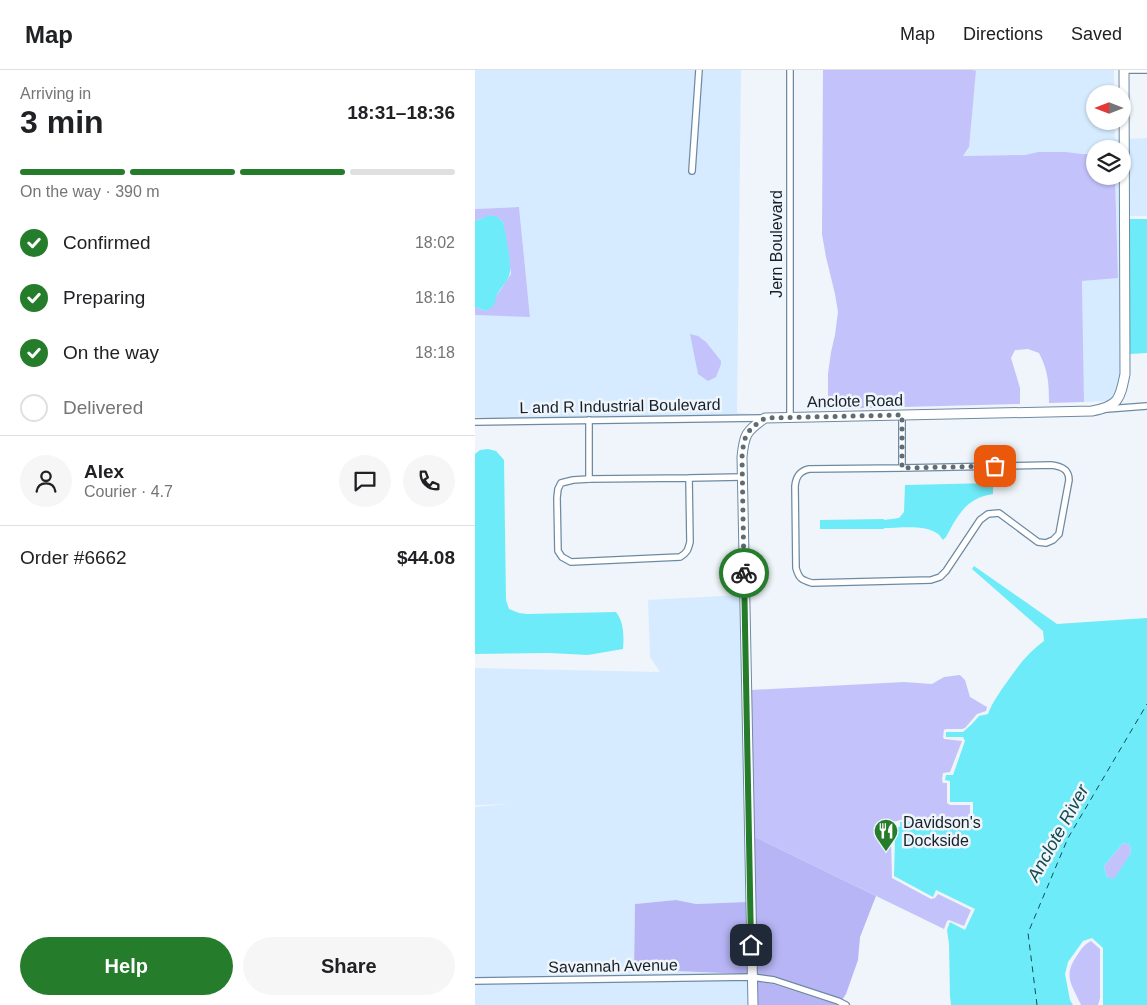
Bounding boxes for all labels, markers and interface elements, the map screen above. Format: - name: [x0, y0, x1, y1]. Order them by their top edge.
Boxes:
- text: Map: [25, 21, 73, 48]
- text: Map: [900, 24, 935, 44]
- text: Directions: [963, 24, 1043, 44]
- text: Saved: [1071, 24, 1122, 44]
- text: Arriving in: [20, 85, 91, 102]
- north arrow: [1086, 85, 1131, 130]
- map controls: [1086, 85, 1131, 185]
- text: 18:31–18:36: [347, 102, 455, 123]
- text: 3 min: [20, 104, 104, 140]
- button: layers: [1086, 140, 1131, 185]
- text: On the way · 390 m: [20, 183, 160, 200]
- street label: Jern Boulevard: [768, 190, 785, 298]
- icon: check: [20, 229, 48, 257]
- text: Confirmed: [63, 232, 151, 253]
- text: 18:02: [415, 234, 455, 251]
- icon: check: [20, 284, 48, 312]
- text: Preparing: [63, 287, 145, 308]
- text: 18:16: [415, 289, 455, 306]
- icon: check: [20, 339, 48, 367]
- text: On the way: [63, 342, 159, 363]
- text: 18:18: [415, 344, 455, 361]
- street label: Anclote Road: [807, 392, 903, 410]
- street label: L and R Industrial Boulevard: [519, 396, 721, 416]
- text: Delivered: [63, 397, 143, 418]
- pin: [974, 445, 1016, 487]
- icon: bag: [981, 452, 1009, 480]
- button: person: [20, 455, 72, 507]
- button: chat: [339, 455, 391, 507]
- button: phone: [403, 455, 455, 507]
- text: Alex: [84, 461, 124, 482]
- text: Courier · 4.7: [84, 483, 173, 500]
- text: Order #6662: [20, 547, 127, 568]
- text: $44.08: [397, 547, 455, 568]
- courier: [719, 548, 769, 598]
- icon: bike: [730, 559, 758, 587]
- water label: Anclote River: [1023, 780, 1093, 886]
- place label: Davidson's Dockside: [903, 814, 981, 849]
- restaurant icon: Davidson's Dockside: [873, 818, 899, 852]
- pin: [730, 924, 772, 966]
- icon: home: [737, 931, 765, 959]
- button: Help: [20, 937, 233, 995]
- button: Share: [243, 937, 455, 995]
- street label: Savannah Avenue: [548, 956, 678, 976]

